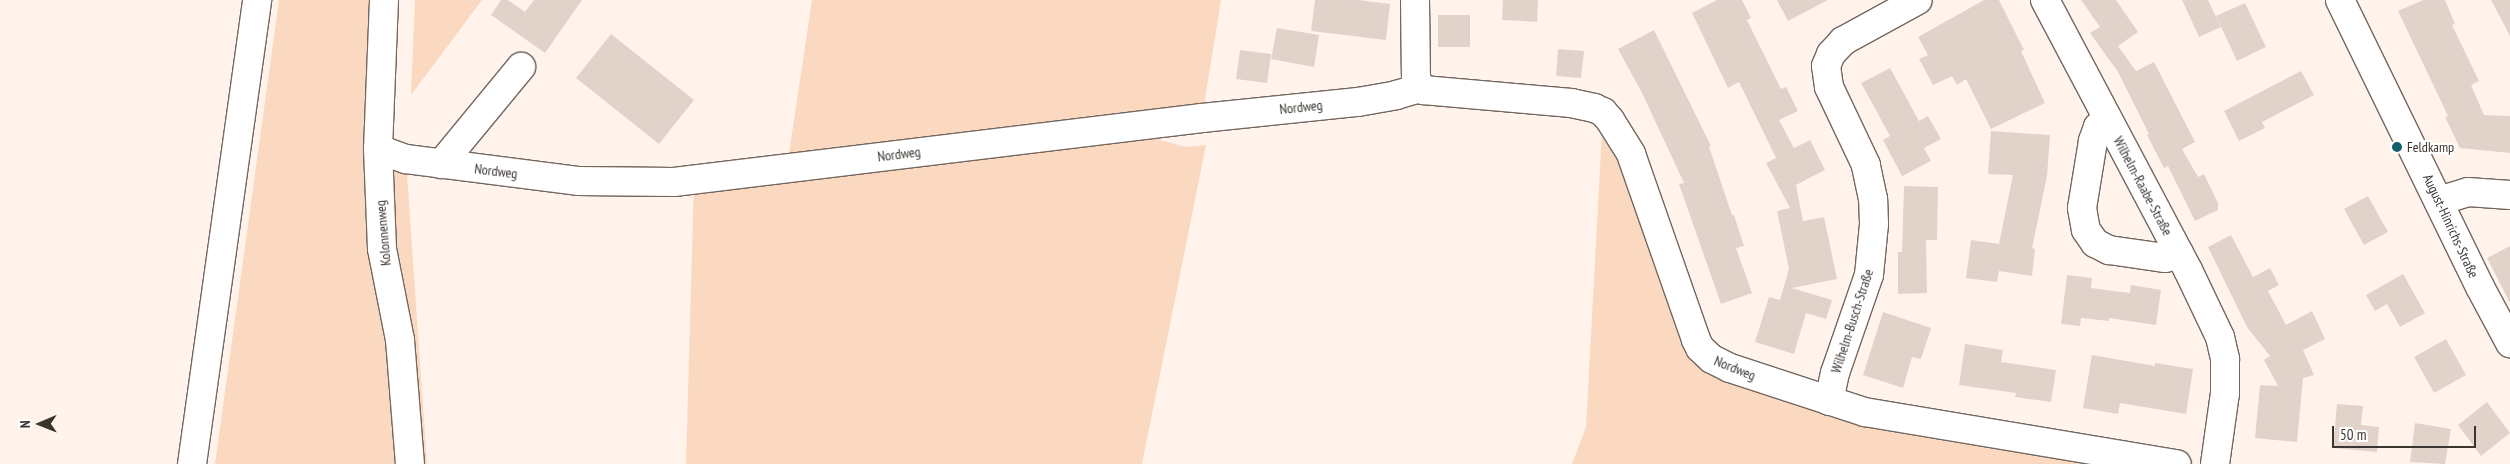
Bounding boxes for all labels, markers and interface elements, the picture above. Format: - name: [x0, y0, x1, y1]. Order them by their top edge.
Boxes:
- street label: Nordweg: [1279, 96, 1323, 118]
- street label: Wilhelm-Raabe-Straße: [2110, 134, 2176, 238]
- place label: Feldkamp: [2407, 139, 2454, 155]
- marker: Feldkamp: [2391, 141, 2403, 153]
- street label: Nordweg: [876, 143, 922, 165]
- street label: Nordweg: [473, 160, 519, 182]
- street label: August-Hinrichs-Straße: [2420, 171, 2482, 281]
- street label: Kolonnenweg: [372, 200, 394, 266]
- street label: Wilhelm-Busch-Straße: [1827, 267, 1877, 375]
- street label: Nordweg: [1712, 352, 1758, 384]
- north arrow: [15, 399, 65, 449]
- scale bar: [2335, 416, 2479, 448]
- text: N: [16, 420, 34, 428]
- text: 50 m: [2340, 425, 2366, 444]

